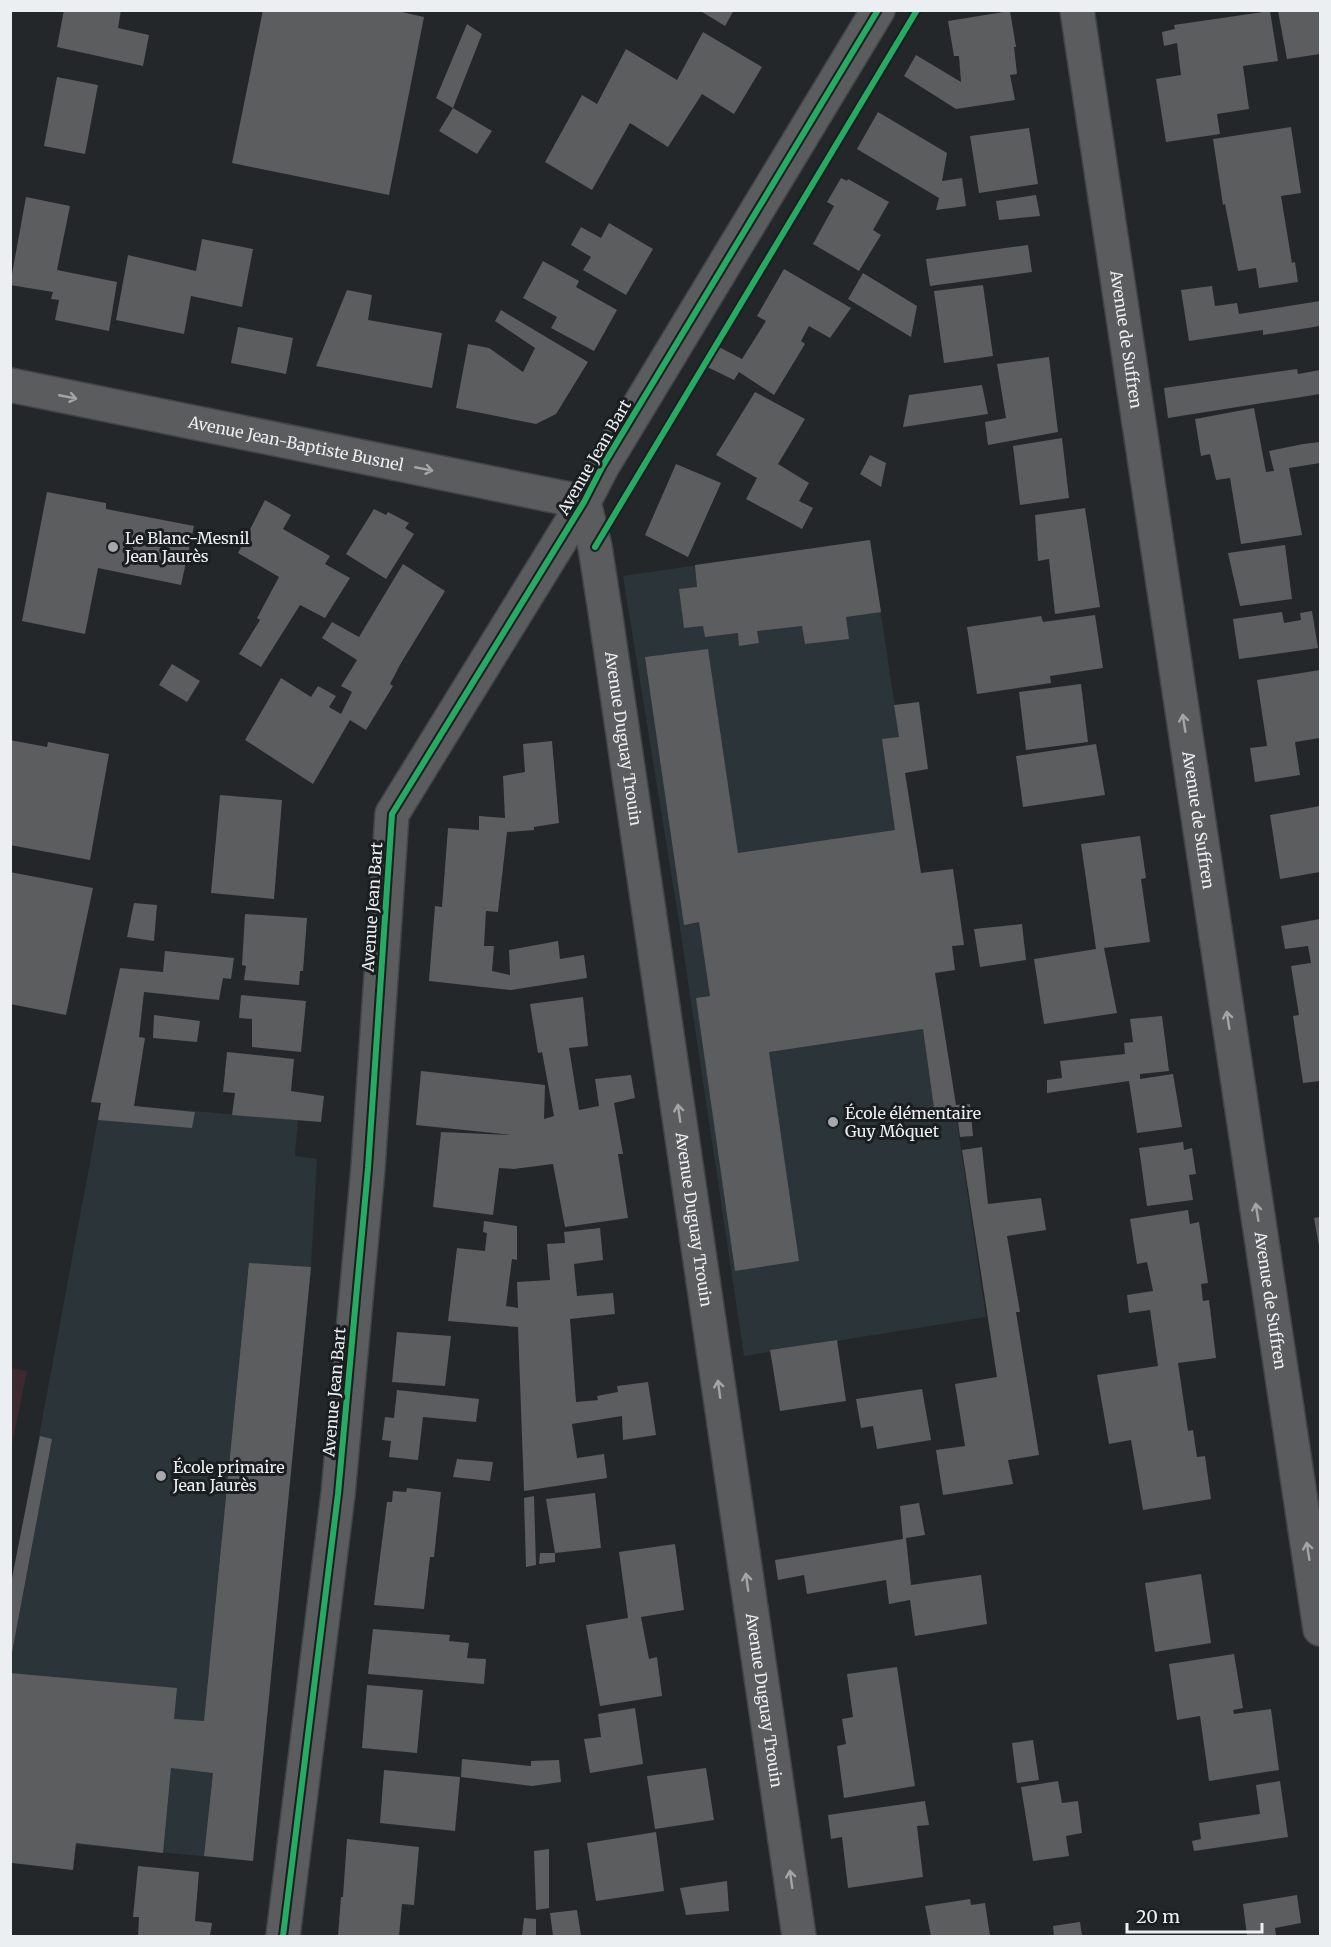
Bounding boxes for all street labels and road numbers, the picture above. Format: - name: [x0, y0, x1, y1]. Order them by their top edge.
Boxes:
- street label: Avenue de Suffren: [1106, 268, 1147, 410]
- street label: Avenue Jean Bart: [552, 395, 636, 519]
- street label: Avenue Jean-Baptiste Busnel: [186, 411, 406, 475]
- street label: Avenue Duguay Trouin: [601, 649, 646, 828]
- street label: Avenue de Suffren: [1178, 749, 1219, 891]
- street label: Avenue Jean Bart: [357, 841, 387, 973]
- street label: Avenue Duguay Trouin: [671, 1130, 717, 1308]
- street label: Avenue de Suffren: [1250, 1229, 1291, 1371]
- street label: Avenue Jean Bart: [318, 1326, 350, 1459]
- street label: Avenue Duguay Trouin: [742, 1611, 787, 1789]

